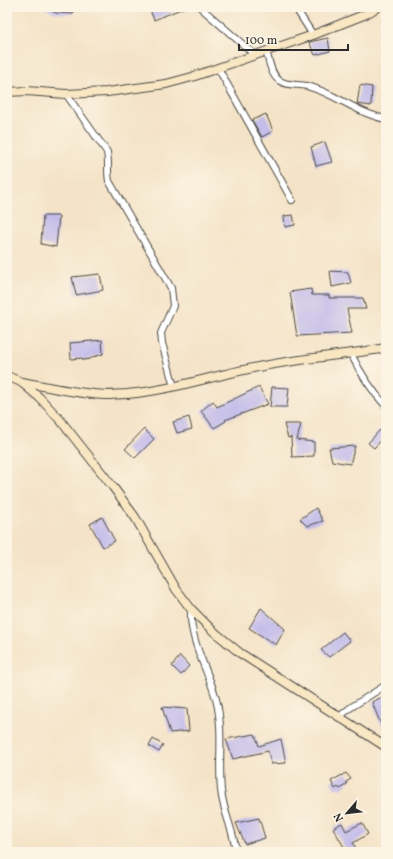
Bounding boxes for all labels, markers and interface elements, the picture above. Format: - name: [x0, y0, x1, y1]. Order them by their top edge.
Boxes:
- scale bar: [239, 26, 348, 52]
- text: 100 m: [245, 33, 278, 49]
- north arrow: [327, 793, 367, 833]
- text: N: [331, 810, 348, 824]

